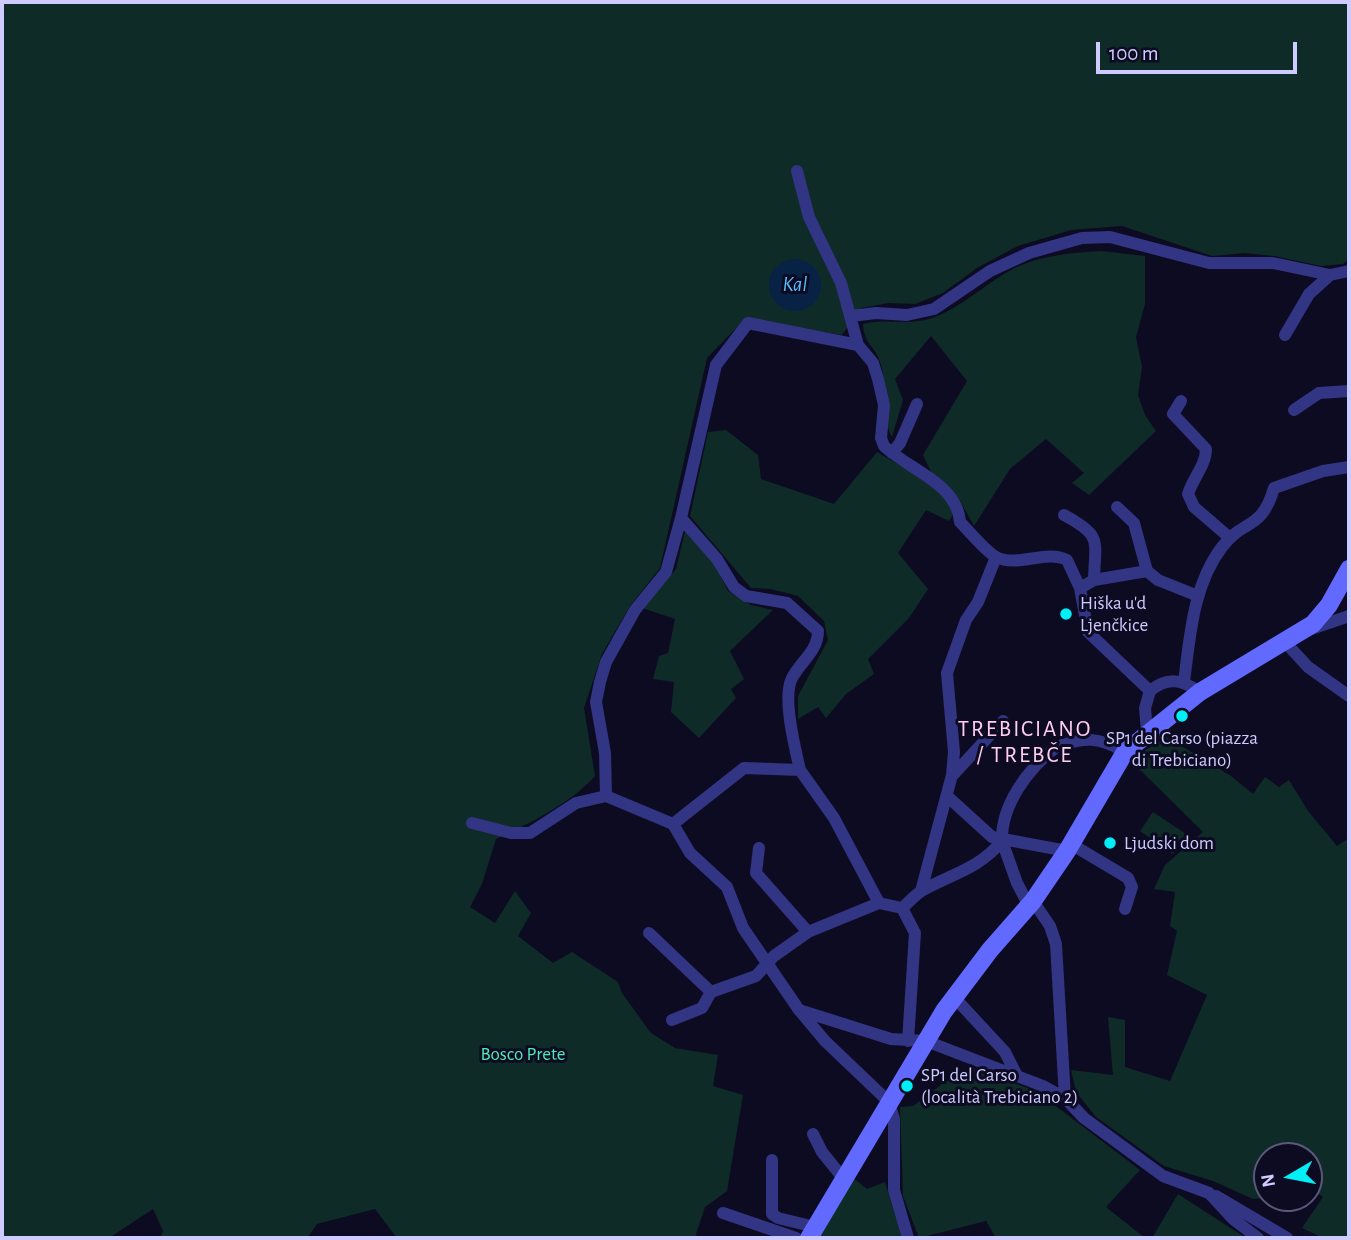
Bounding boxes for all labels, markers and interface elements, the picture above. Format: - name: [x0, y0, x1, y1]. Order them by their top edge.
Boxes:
- scale bar: [1099, 28, 1300, 72]
- text: 100 m: [1109, 43, 1159, 64]
- water label: Kal: [783, 272, 807, 298]
- place label: Hiška u'd Ljenčkice: [1080, 592, 1148, 636]
- marker: Hiška u'd Ljenčkice: [1058, 606, 1074, 622]
- marker: SP1 del Carso (piazza di Trebiciano): [1174, 708, 1190, 724]
- district label: TREBICIANO / TREBČE: [959, 715, 1091, 769]
- place label: SP1 del Carso (piazza di Trebiciano): [1106, 727, 1258, 771]
- place label: Ljudski dom: [1124, 832, 1214, 854]
- marker: Ljudski dom: [1102, 835, 1118, 851]
- park label: Bosco Prete: [480, 1043, 566, 1065]
- place label: SP1 del Carso (località Trebiciano 2): [921, 1064, 1078, 1108]
- marker: SP1 del Carso (località Trebiciano 2): [899, 1078, 915, 1094]
- north arrow: [1253, 1142, 1323, 1212]
- text: N: [1258, 1172, 1279, 1189]

